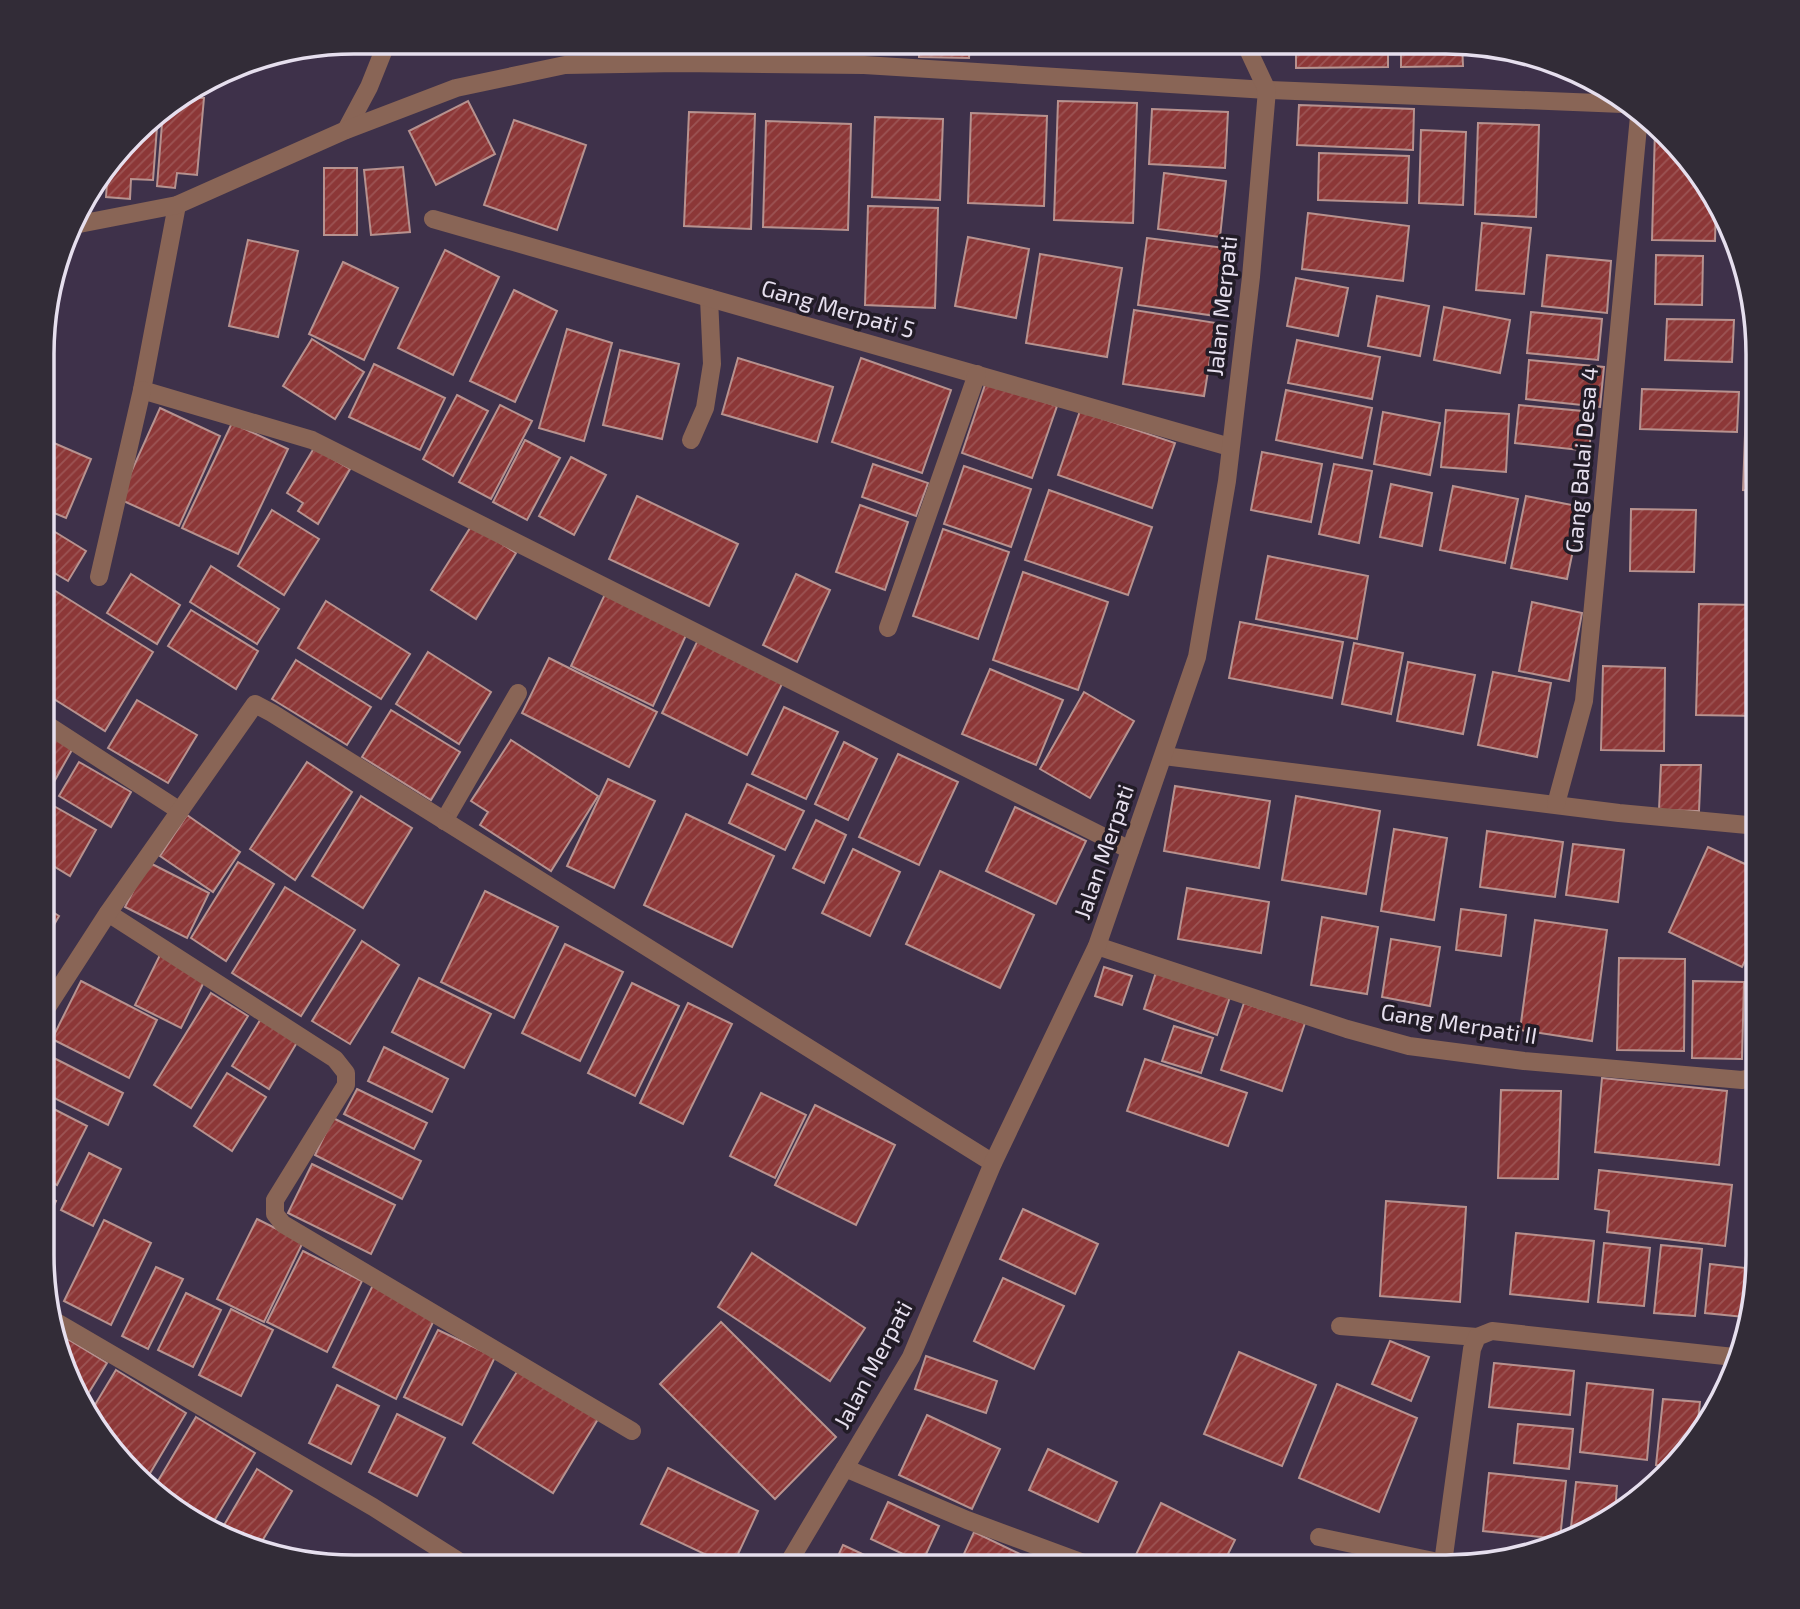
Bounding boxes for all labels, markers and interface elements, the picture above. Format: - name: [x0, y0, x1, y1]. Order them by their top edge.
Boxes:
- street label: Jalan Merpati: [1200, 235, 1242, 377]
- street label: Gang Merpati 5: [758, 273, 918, 343]
- street label: Gang Balai Desa 4: [1559, 366, 1603, 554]
- street label: Jalan Merpati: [1067, 781, 1139, 923]
- street label: Gang Merpati II: [1379, 997, 1539, 1049]
- street label: Jalan Merpati: [827, 1296, 917, 1433]

